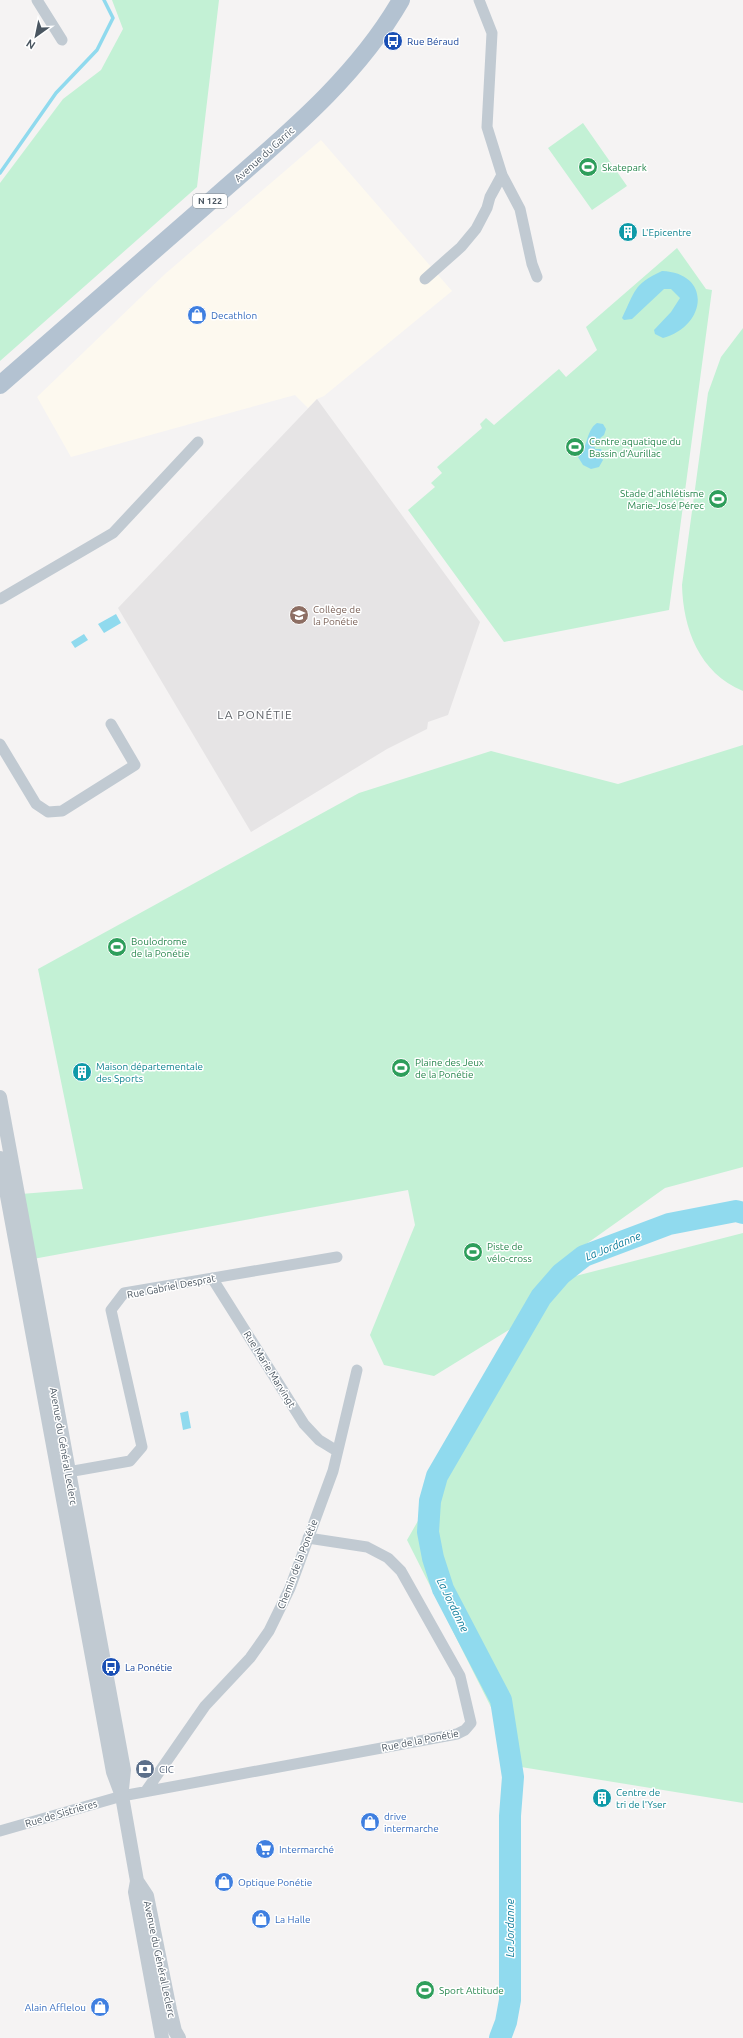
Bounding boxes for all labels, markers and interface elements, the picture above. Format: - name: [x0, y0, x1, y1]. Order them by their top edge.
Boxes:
- north arrow: [16, 16, 56, 56]
- bus stop icon: Rue Béraud: [382, 30, 404, 52]
- place label: Rue Béraud: [407, 36, 459, 47]
- text: N: [24, 37, 37, 52]
- street label: Avenue du Garric: [232, 125, 297, 184]
- sports icon: Skatepark: [577, 156, 599, 178]
- place label: Skatepark: [602, 162, 647, 173]
- road number: N 122: [193, 194, 227, 208]
- building icon: L'Epicentre: [617, 221, 639, 243]
- place label: L'Epicentre: [642, 227, 691, 238]
- shop icon: Decathlon: [186, 304, 208, 326]
- place label: Decathlon: [211, 310, 257, 321]
- sports icon: Centre aquatique du Bassin d'Aurillac: [564, 436, 586, 458]
- place label: Centre aquatique du Bassin d'Aurillac: [589, 436, 681, 459]
- place label: Stade d'athlétisme Marie-José Pérec: [620, 488, 704, 511]
- sports icon: Stade d'athlétisme Marie-José Pérec: [707, 488, 729, 510]
- school or university icon: Collège de la Ponétie: [288, 604, 310, 626]
- place label: Collège de la Ponétie: [313, 604, 361, 627]
- district label: LA PONÉTIE: [217, 708, 293, 721]
- sports icon: Boulodrome de la Ponétie: [106, 936, 128, 958]
- place label: Boulodrome de la Ponétie: [131, 936, 190, 959]
- sports icon: Plaine des Jeux de la Ponétie: [390, 1057, 412, 1079]
- place label: Plaine des Jeux de la Ponétie: [415, 1057, 484, 1080]
- building icon: Maison départementale des Sports: [71, 1061, 93, 1083]
- place label: Maison départementale des Sports: [96, 1061, 203, 1084]
- water label: La Jordanne: [584, 1229, 643, 1263]
- sports icon: Piste de vélo-cross: [462, 1241, 484, 1263]
- place label: Piste de vélo-cross: [487, 1241, 532, 1264]
- street label: Rue Gabriel Desprat: [126, 1273, 216, 1300]
- street label: Rue Marie Marvingt: [242, 1329, 298, 1410]
- street label: Avenue du Général Leclerc: [48, 1387, 79, 1506]
- street label: Chemin de la Ponétie: [275, 1518, 320, 1610]
- water label: La Jordanne: [435, 1576, 471, 1634]
- bus stop icon: La Ponétie: [100, 1656, 122, 1678]
- place label: La Ponétie: [125, 1662, 172, 1673]
- street label: Rue de la Ponétie: [381, 1728, 460, 1753]
- bank icon: CIC: [134, 1758, 156, 1780]
- place label: CIC: [159, 1764, 174, 1775]
- building icon: Centre de tri de l'Yser: [591, 1787, 613, 1809]
- place label: Centre de tri de l'Yser: [616, 1787, 667, 1810]
- street label: Rue de Sistrières: [24, 1798, 99, 1829]
- shop icon: drive intermarche: [359, 1811, 381, 1833]
- place label: drive intermarche: [384, 1811, 439, 1834]
- supermarket icon: Intermarché: [254, 1838, 276, 1860]
- place label: Intermarché: [279, 1844, 334, 1855]
- shop icon: Optique Ponétie: [213, 1871, 235, 1893]
- place label: Optique Ponétie: [238, 1877, 312, 1888]
- water label: La Jordanne: [504, 1898, 516, 1957]
- street label: Avenue du Général Leclerc: [142, 1900, 177, 2019]
- shop icon: La Halle: [250, 1908, 272, 1930]
- place label: La Halle: [275, 1914, 310, 1925]
- sports icon: Sport Attitude: [414, 1979, 436, 2001]
- place label: Sport Attitude: [439, 1985, 504, 1996]
- shop icon: Alain Afflelou: [89, 1996, 111, 2018]
- place label: Alain Afflelou: [25, 2002, 86, 2013]

